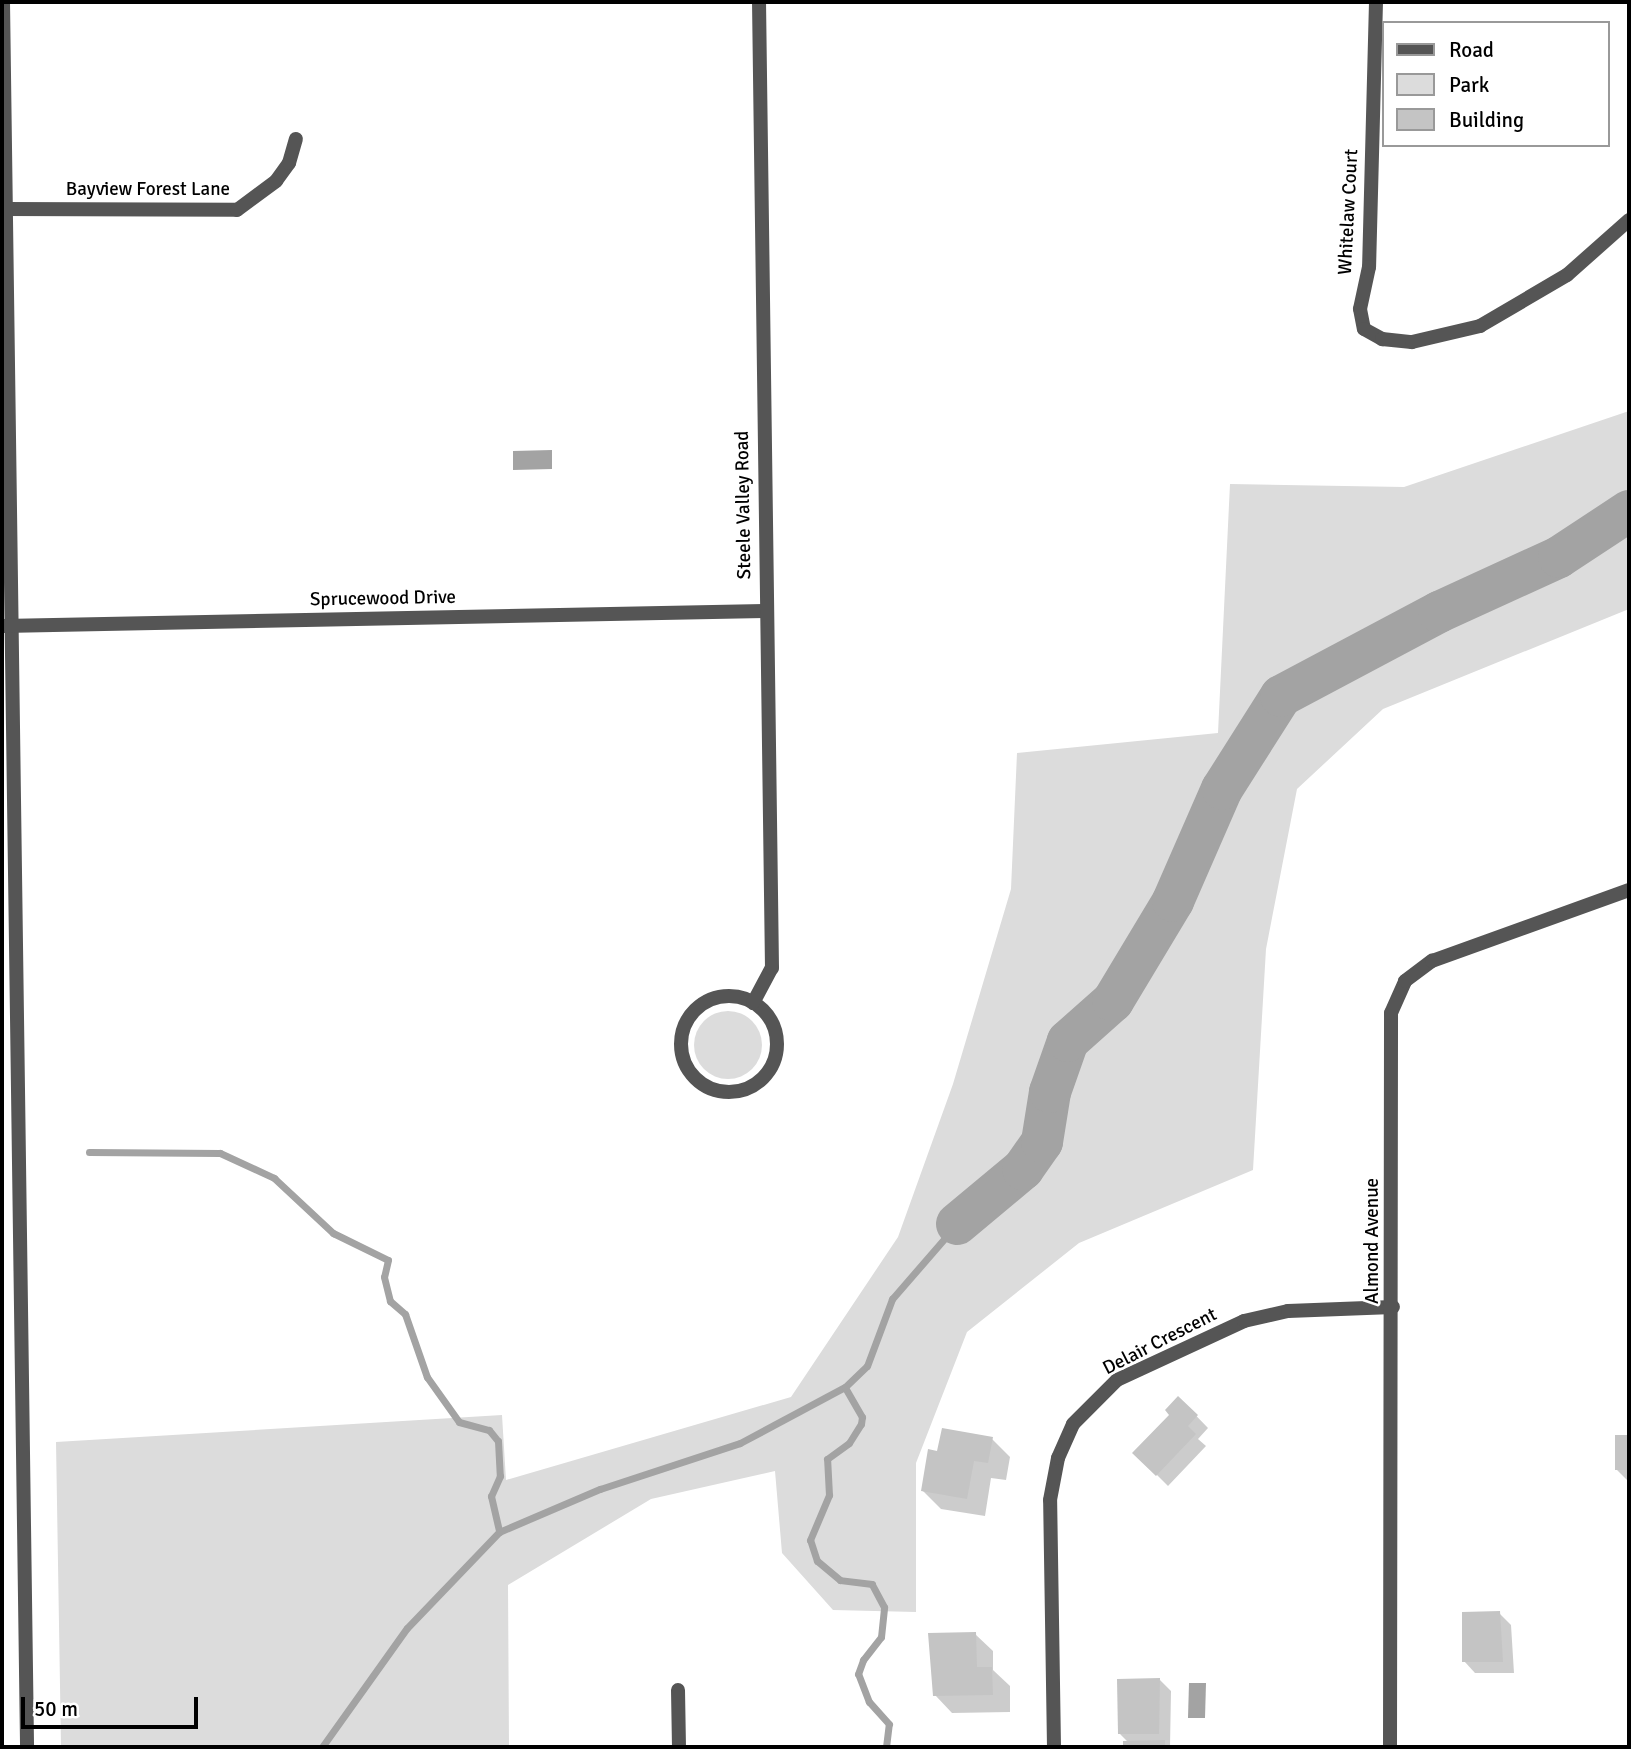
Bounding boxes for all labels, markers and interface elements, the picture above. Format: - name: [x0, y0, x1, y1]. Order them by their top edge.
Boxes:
- legend: [1382, 21, 1610, 147]
- text: Road: [1449, 37, 1494, 63]
- text: Park: [1449, 72, 1489, 98]
- text: Building: [1449, 107, 1524, 133]
- street label: Whitelaw Court: [1334, 148, 1364, 276]
- street label: Bayview Forest Lane: [66, 179, 230, 201]
- street label: Steele Valley Road: [731, 430, 757, 580]
- street label: Sprucewood Drive: [310, 586, 456, 612]
- street label: Almond Avenue: [1362, 1178, 1384, 1304]
- street label: Delair Crescent: [1099, 1304, 1221, 1380]
- scale bar: [24, 1682, 201, 1726]
- text: 50 m: [34, 1696, 78, 1722]

